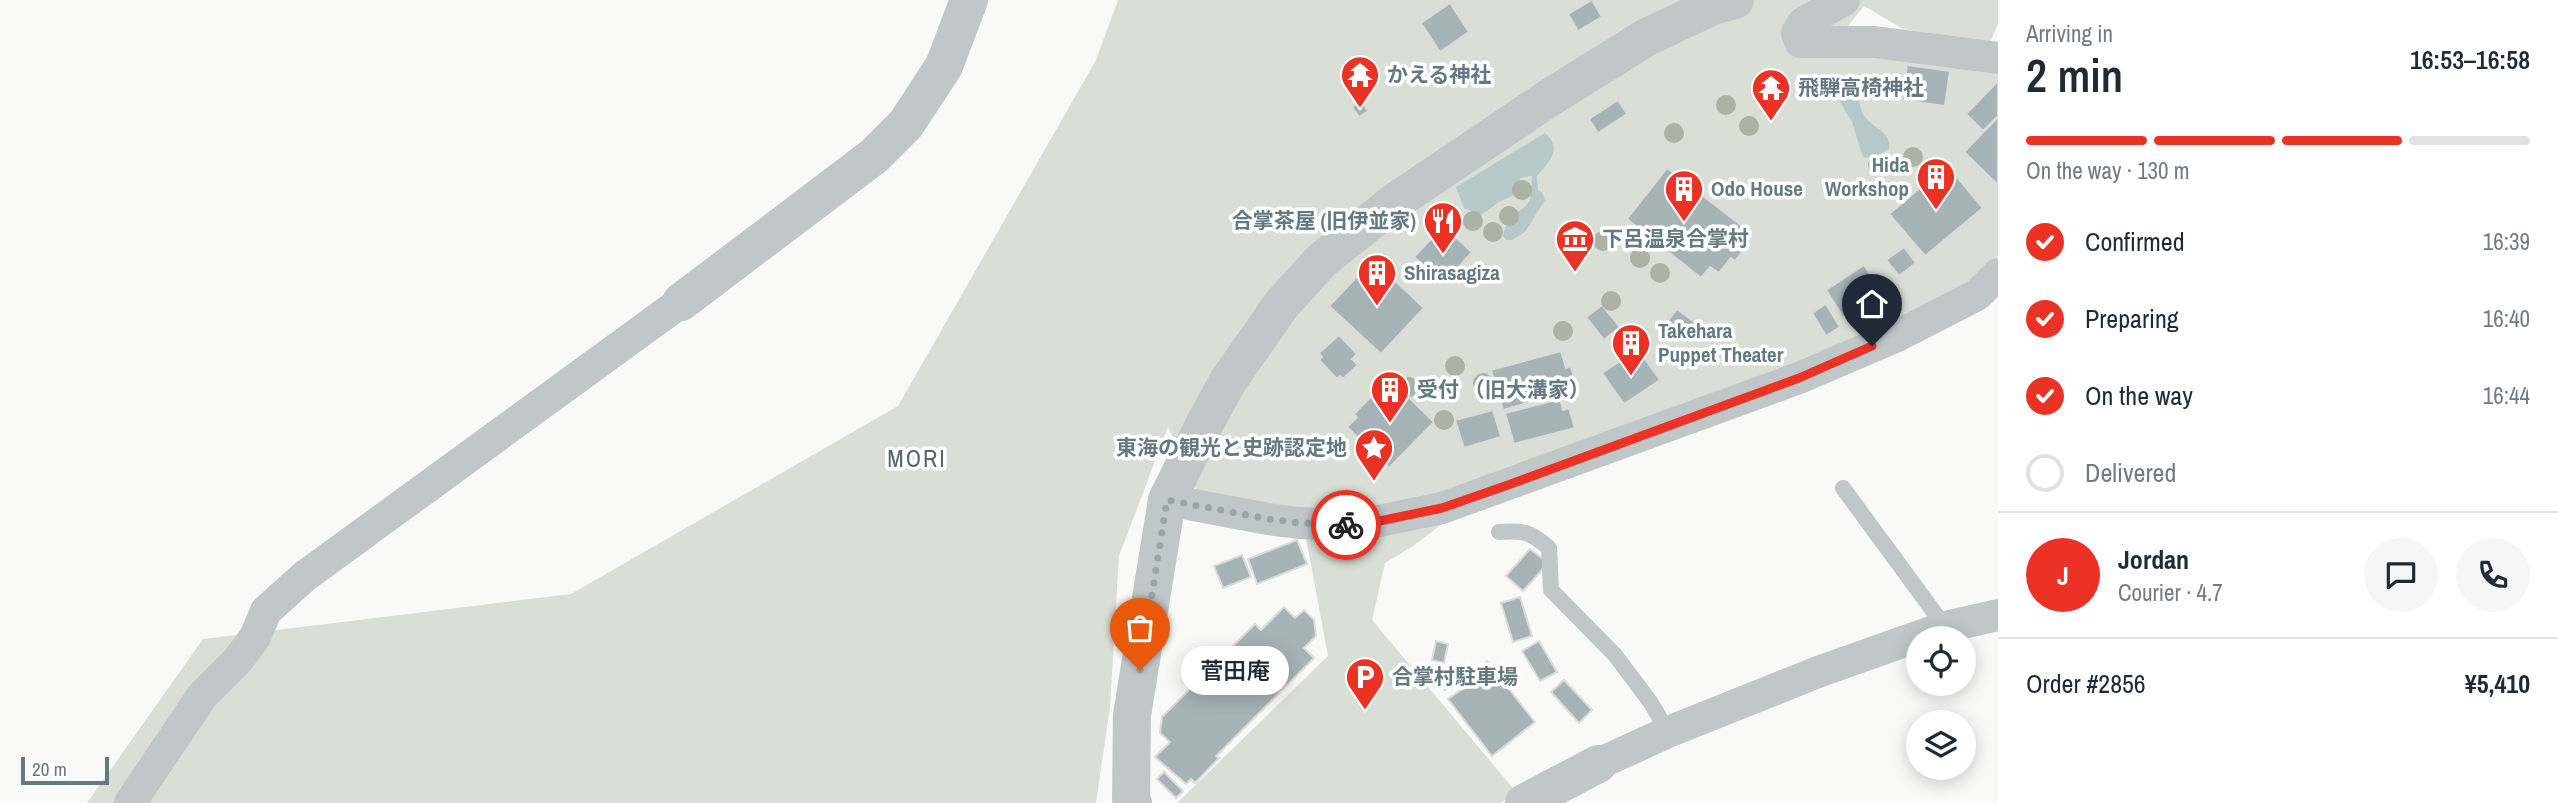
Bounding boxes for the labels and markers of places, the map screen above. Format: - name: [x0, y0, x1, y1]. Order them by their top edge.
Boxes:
- temple icon: かえる神社: [1339, 54, 1381, 109]
- place label: かえる神社: [1387, 60, 1491, 89]
- temple icon: 飛騨高椅神社: [1750, 67, 1792, 122]
- place label: 飛騨高椅神社: [1798, 73, 1924, 102]
- place label: Hida Workshop: [1825, 150, 1909, 203]
- building icon: Hida Workshop: [1915, 156, 1957, 211]
- building icon: Odo House: [1663, 168, 1705, 223]
- place label: Odo House: [1711, 174, 1803, 203]
- restaurant icon: 合掌茶屋 (旧伊並家): [1422, 200, 1464, 255]
- place label: 合掌茶屋 (旧伊並家): [1232, 206, 1416, 235]
- museum icon: 下呂温泉合掌村: [1554, 218, 1596, 273]
- place label: 下呂温泉合掌村: [1602, 224, 1749, 253]
- building icon: Shirasagiza: [1356, 252, 1398, 307]
- place label: Shirasagiza: [1404, 258, 1500, 287]
- pin: [1842, 274, 1902, 346]
- place label: Takehara Puppet Theater: [1658, 316, 1784, 369]
- building icon: Takehara Puppet Theater: [1610, 322, 1652, 377]
- building icon: 受付 （旧大溝家）: [1369, 369, 1411, 424]
- place label: 受付 （旧大溝家）: [1417, 375, 1590, 404]
- place icon: 東海の観光と史跡認定地: [1353, 427, 1395, 482]
- place label: 東海の観光と史跡認定地: [1116, 433, 1347, 462]
- pin: [1110, 598, 1170, 670]
- callout: 菅田庵: [1182, 646, 1290, 694]
- parking icon: 合掌村駐車場: [1344, 656, 1386, 711]
- place label: 合掌村駐車場: [1392, 662, 1518, 691]

